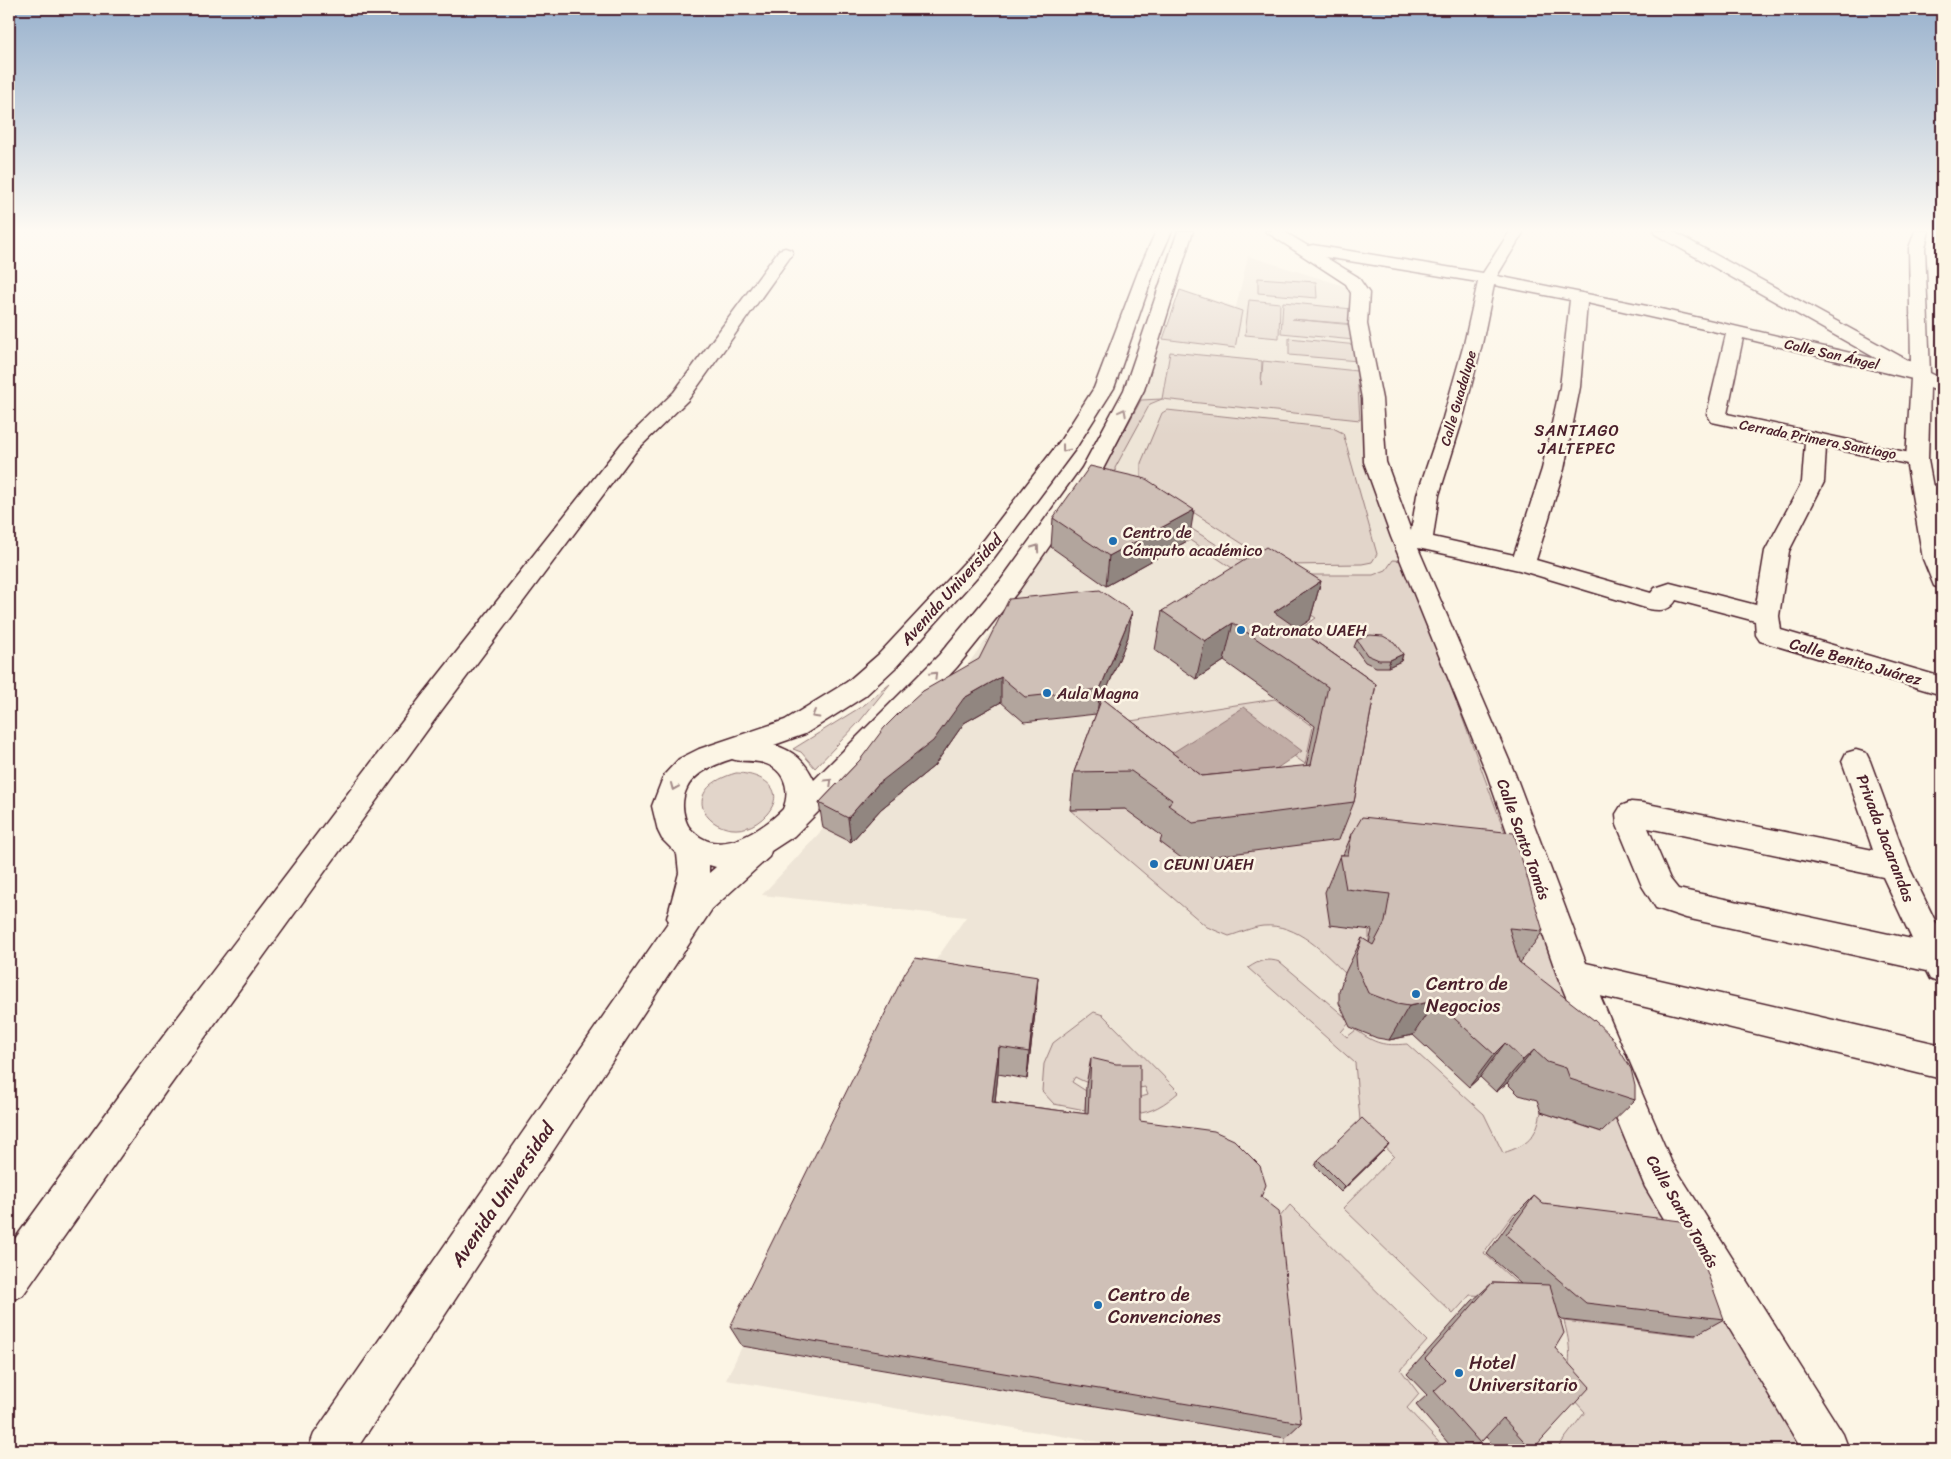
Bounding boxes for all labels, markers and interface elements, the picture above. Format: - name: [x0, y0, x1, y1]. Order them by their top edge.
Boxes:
- street label: Calle San Ángel: [1782, 331, 1883, 378]
- street label: Calle Guadalupe: [1433, 347, 1484, 449]
- one-way arrow: [1117, 408, 1127, 417]
- street label: Cerrada Primera Santiago: [1737, 412, 1899, 467]
- district label: SANTIAGO JALTEPEC: [1534, 416, 1620, 463]
- one-way arrow: [1062, 443, 1071, 453]
- place label: Centro de Cómputo académico: [1123, 518, 1263, 565]
- street label: Avenida Universidad: [892, 526, 1011, 653]
- marker: Centro de Cómputo académico: [1107, 535, 1119, 547]
- one-way arrow: [1030, 545, 1039, 554]
- place label: Patronato UAEH: [1251, 616, 1367, 645]
- marker: Patronato UAEH: [1235, 624, 1247, 636]
- street label: Calle Benito Juárez: [1786, 629, 1926, 694]
- one-way arrow: [928, 672, 937, 681]
- place label: Aula Magna: [1056, 679, 1139, 708]
- marker: Aula Magna: [1041, 687, 1053, 699]
- one-way arrow: [811, 709, 820, 719]
- street label: Privada Jacarandas: [1848, 770, 1924, 907]
- street label: Calle Santo Tomás: [1488, 775, 1559, 904]
- one-way arrow: [824, 779, 833, 788]
- one-way arrow: [669, 782, 680, 791]
- place label: CEUNI UAEH: [1164, 850, 1254, 879]
- marker: CEUNI UAEH: [1148, 858, 1160, 870]
- place label: Centro de Negocios: [1426, 967, 1508, 1022]
- marker: Centro de Negocios: [1410, 988, 1422, 1000]
- street label: Avenida Universidad: [441, 1113, 564, 1274]
- street label: Calle Santo Tomás: [1638, 1149, 1727, 1274]
- place label: Centro de Convenciones: [1108, 1278, 1221, 1333]
- marker: Centro de Convenciones: [1092, 1299, 1104, 1311]
- place label: Hotel Universitario: [1469, 1346, 1578, 1401]
- marker: Hotel Universitario: [1453, 1367, 1465, 1379]

